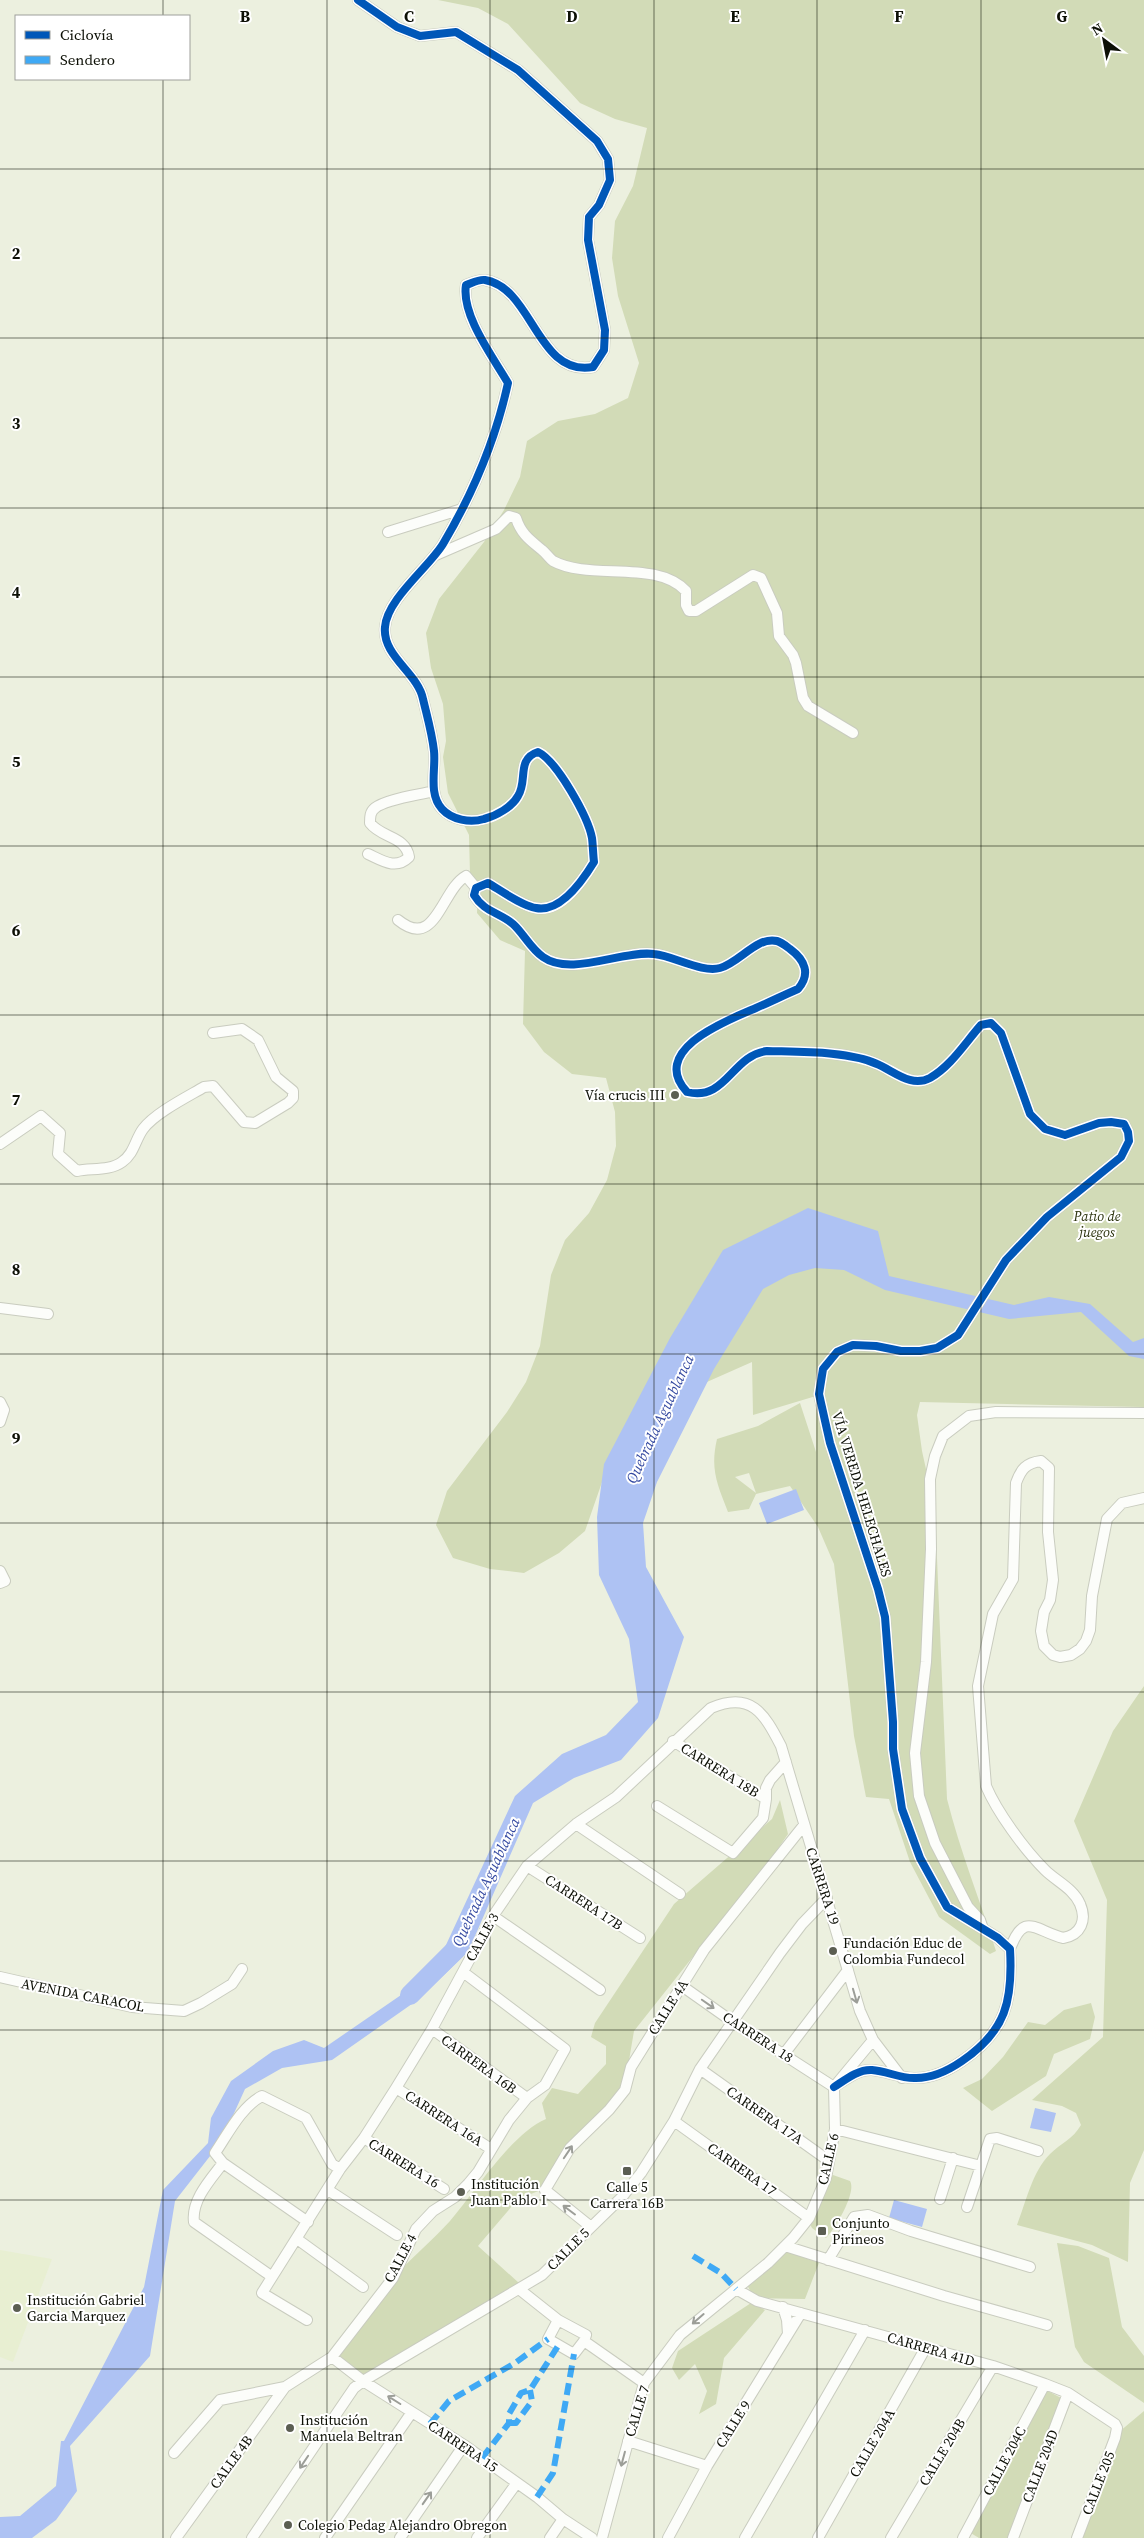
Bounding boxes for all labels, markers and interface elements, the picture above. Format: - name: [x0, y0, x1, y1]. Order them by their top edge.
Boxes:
- text: B: [240, 5, 251, 27]
- text: C: [404, 5, 414, 27]
- text: D: [566, 5, 578, 27]
- text: E: [730, 5, 740, 27]
- text: F: [894, 5, 904, 27]
- text: G: [1057, 5, 1068, 27]
- legend: [15, 15, 190, 80]
- north arrow: [1079, 15, 1129, 65]
- text: N: [1087, 18, 1107, 40]
- text: Ciclovía: [60, 24, 114, 45]
- text: Sendero: [60, 49, 115, 70]
- text: 2: [12, 242, 21, 264]
- text: 3: [12, 412, 21, 434]
- text: 4: [12, 581, 21, 603]
- text: 5: [12, 750, 21, 772]
- text: 6: [12, 919, 21, 941]
- place label: Vía crucis III: [585, 1085, 665, 1105]
- text: 7: [12, 1088, 21, 1110]
- marker: Vía crucis III: [669, 1089, 681, 1101]
- park label: Patio de juegos: [1073, 1206, 1121, 1242]
- text: 8: [12, 1258, 20, 1280]
- water label: Quebrada Aguablanca: [620, 1351, 699, 1487]
- street label: VÍA VEREDA HELECHALES: [827, 1409, 897, 1579]
- text: 9: [12, 1427, 21, 1449]
- street label: CARRERA 18B: [677, 1738, 763, 1802]
- water label: Quebrada Aguablanca: [446, 1814, 525, 1950]
- street label: CARRERA 19: [801, 1845, 845, 1927]
- street label: CARRERA 17B: [541, 1869, 627, 1935]
- street label: CALLE 3: [460, 1909, 504, 1965]
- place label: Fundación Educ de Colombia Fundecol: [843, 1933, 965, 1969]
- marker: Fundación Educ de Colombia Fundecol: [827, 1945, 839, 1957]
- street label: AVENIDA CARACOL: [20, 1973, 146, 2017]
- street label: CALLE 4A: [643, 1975, 693, 2039]
- one-way arrow: [851, 1987, 861, 2003]
- one-way arrow: [700, 1999, 714, 2009]
- street label: CARRERA 18: [719, 2007, 797, 2067]
- street label: CARRERA 16B: [437, 2030, 521, 2098]
- street label: CARRERA 17A: [722, 2081, 808, 2149]
- street label: CARRERA 16A: [401, 2085, 488, 2151]
- street label: CALLE 6: [812, 2131, 844, 2187]
- street label: CARRERA 16: [365, 2133, 443, 2193]
- street label: CARRERA 17: [703, 2138, 781, 2200]
- one-way arrow: [563, 2145, 573, 2159]
- marker: Calle 5 Carrera 16B: [621, 2165, 633, 2177]
- place label: Institución Juan Pablo I: [470, 2174, 546, 2210]
- place label: Calle 5 Carrera 16B: [590, 2177, 664, 2213]
- marker: Institución Juan Pablo I: [455, 2186, 467, 2198]
- one-way arrow: [562, 2205, 576, 2215]
- place label: Conjunto Pirineos: [832, 2213, 890, 2249]
- street label: CALLE 5: [542, 2223, 594, 2275]
- marker: Conjunto Pirineos: [816, 2225, 828, 2237]
- street label: CALLE 4: [379, 2230, 421, 2286]
- place label: Institución Gabriel Garcia Marquez: [27, 2290, 145, 2326]
- marker: Institución Gabriel Garcia Marquez: [11, 2302, 23, 2314]
- one-way arrow: [691, 2314, 704, 2325]
- street label: CARRERA 41D: [885, 2327, 977, 2371]
- street label: CALLE 7: [620, 2383, 654, 2439]
- one-way arrow: [387, 2395, 401, 2405]
- street label: CALLE 9: [711, 2396, 755, 2452]
- street label: CALLE 204A: [844, 2404, 900, 2481]
- place label: Institución Manuela Beltran: [300, 2410, 404, 2446]
- street label: CALLE 204B: [914, 2414, 970, 2490]
- street label: CARRERA 15: [424, 2415, 502, 2477]
- marker: Institución Manuela Beltran: [284, 2422, 296, 2434]
- street label: CALLE 204C: [977, 2423, 1031, 2499]
- street label: CALLE 204D: [1017, 2427, 1063, 2505]
- street label: CALLE 4B: [205, 2431, 257, 2493]
- street label: CALLE 205: [1077, 2448, 1119, 2518]
- one-way arrow: [618, 2450, 627, 2466]
- one-way arrow: [299, 2455, 309, 2469]
- one-way arrow: [422, 2491, 432, 2505]
- place label: Colegio Pedag Alejandro Obregon: [298, 2515, 508, 2535]
- marker: Colegio Pedag Alejandro Obregon: [282, 2519, 294, 2531]

